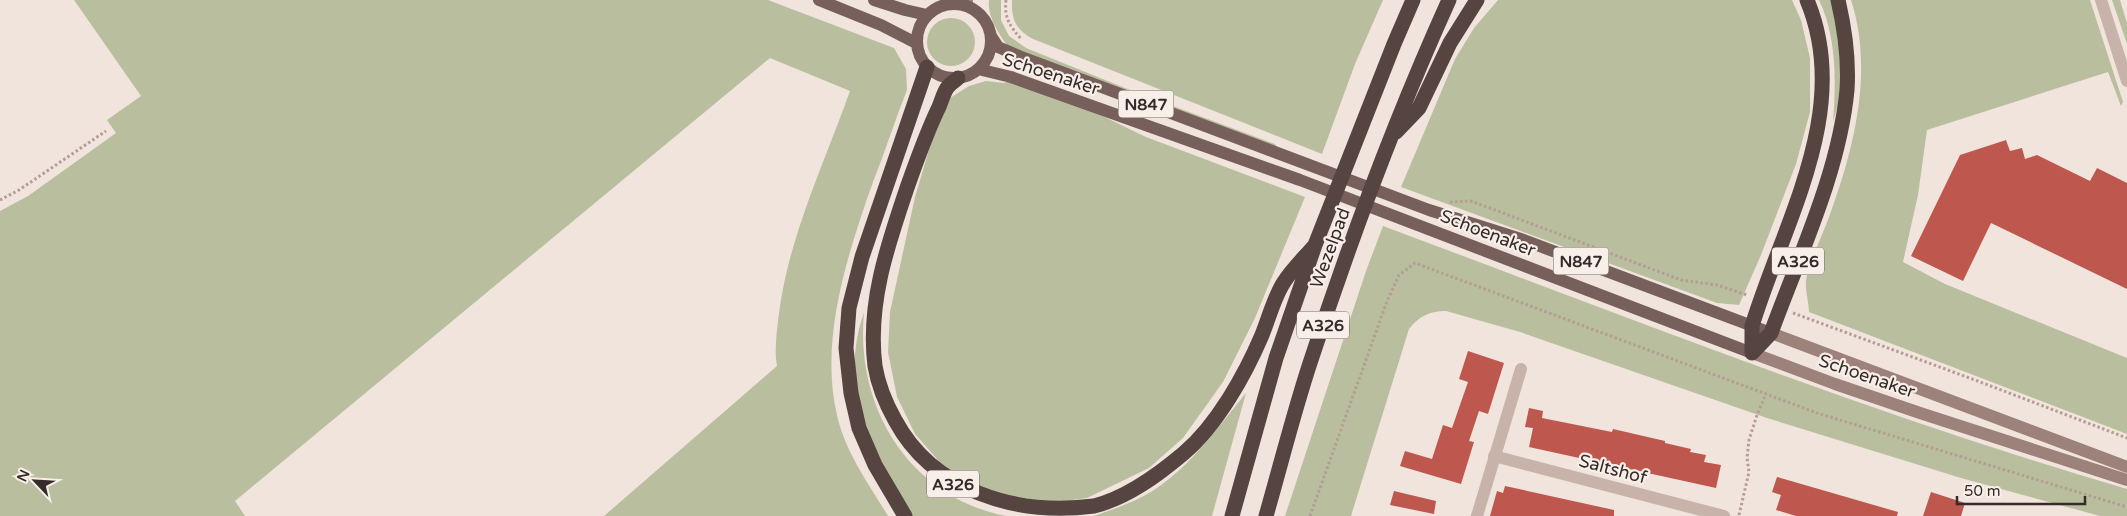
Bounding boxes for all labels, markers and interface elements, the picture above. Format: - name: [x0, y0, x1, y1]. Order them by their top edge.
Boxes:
- street label: Schoenaker: [1000, 48, 1102, 100]
- road number: N847: [1118, 90, 1174, 118]
- street label: Wezelpad: [1305, 205, 1355, 291]
- street label: Schoenaker: [1437, 205, 1539, 261]
- road number: N847: [1554, 248, 1608, 274]
- road number: A326: [1772, 248, 1824, 274]
- road number: A326: [1297, 312, 1349, 338]
- street label: Schoenaker: [1816, 349, 1918, 403]
- street label: Saltshof: [1576, 449, 1650, 489]
- north arrow: [10, 456, 60, 506]
- text: N: [14, 467, 34, 484]
- road number: A326: [927, 470, 979, 498]
- scale bar: [1957, 474, 2084, 506]
- text: 50 m: [1964, 482, 2001, 500]

